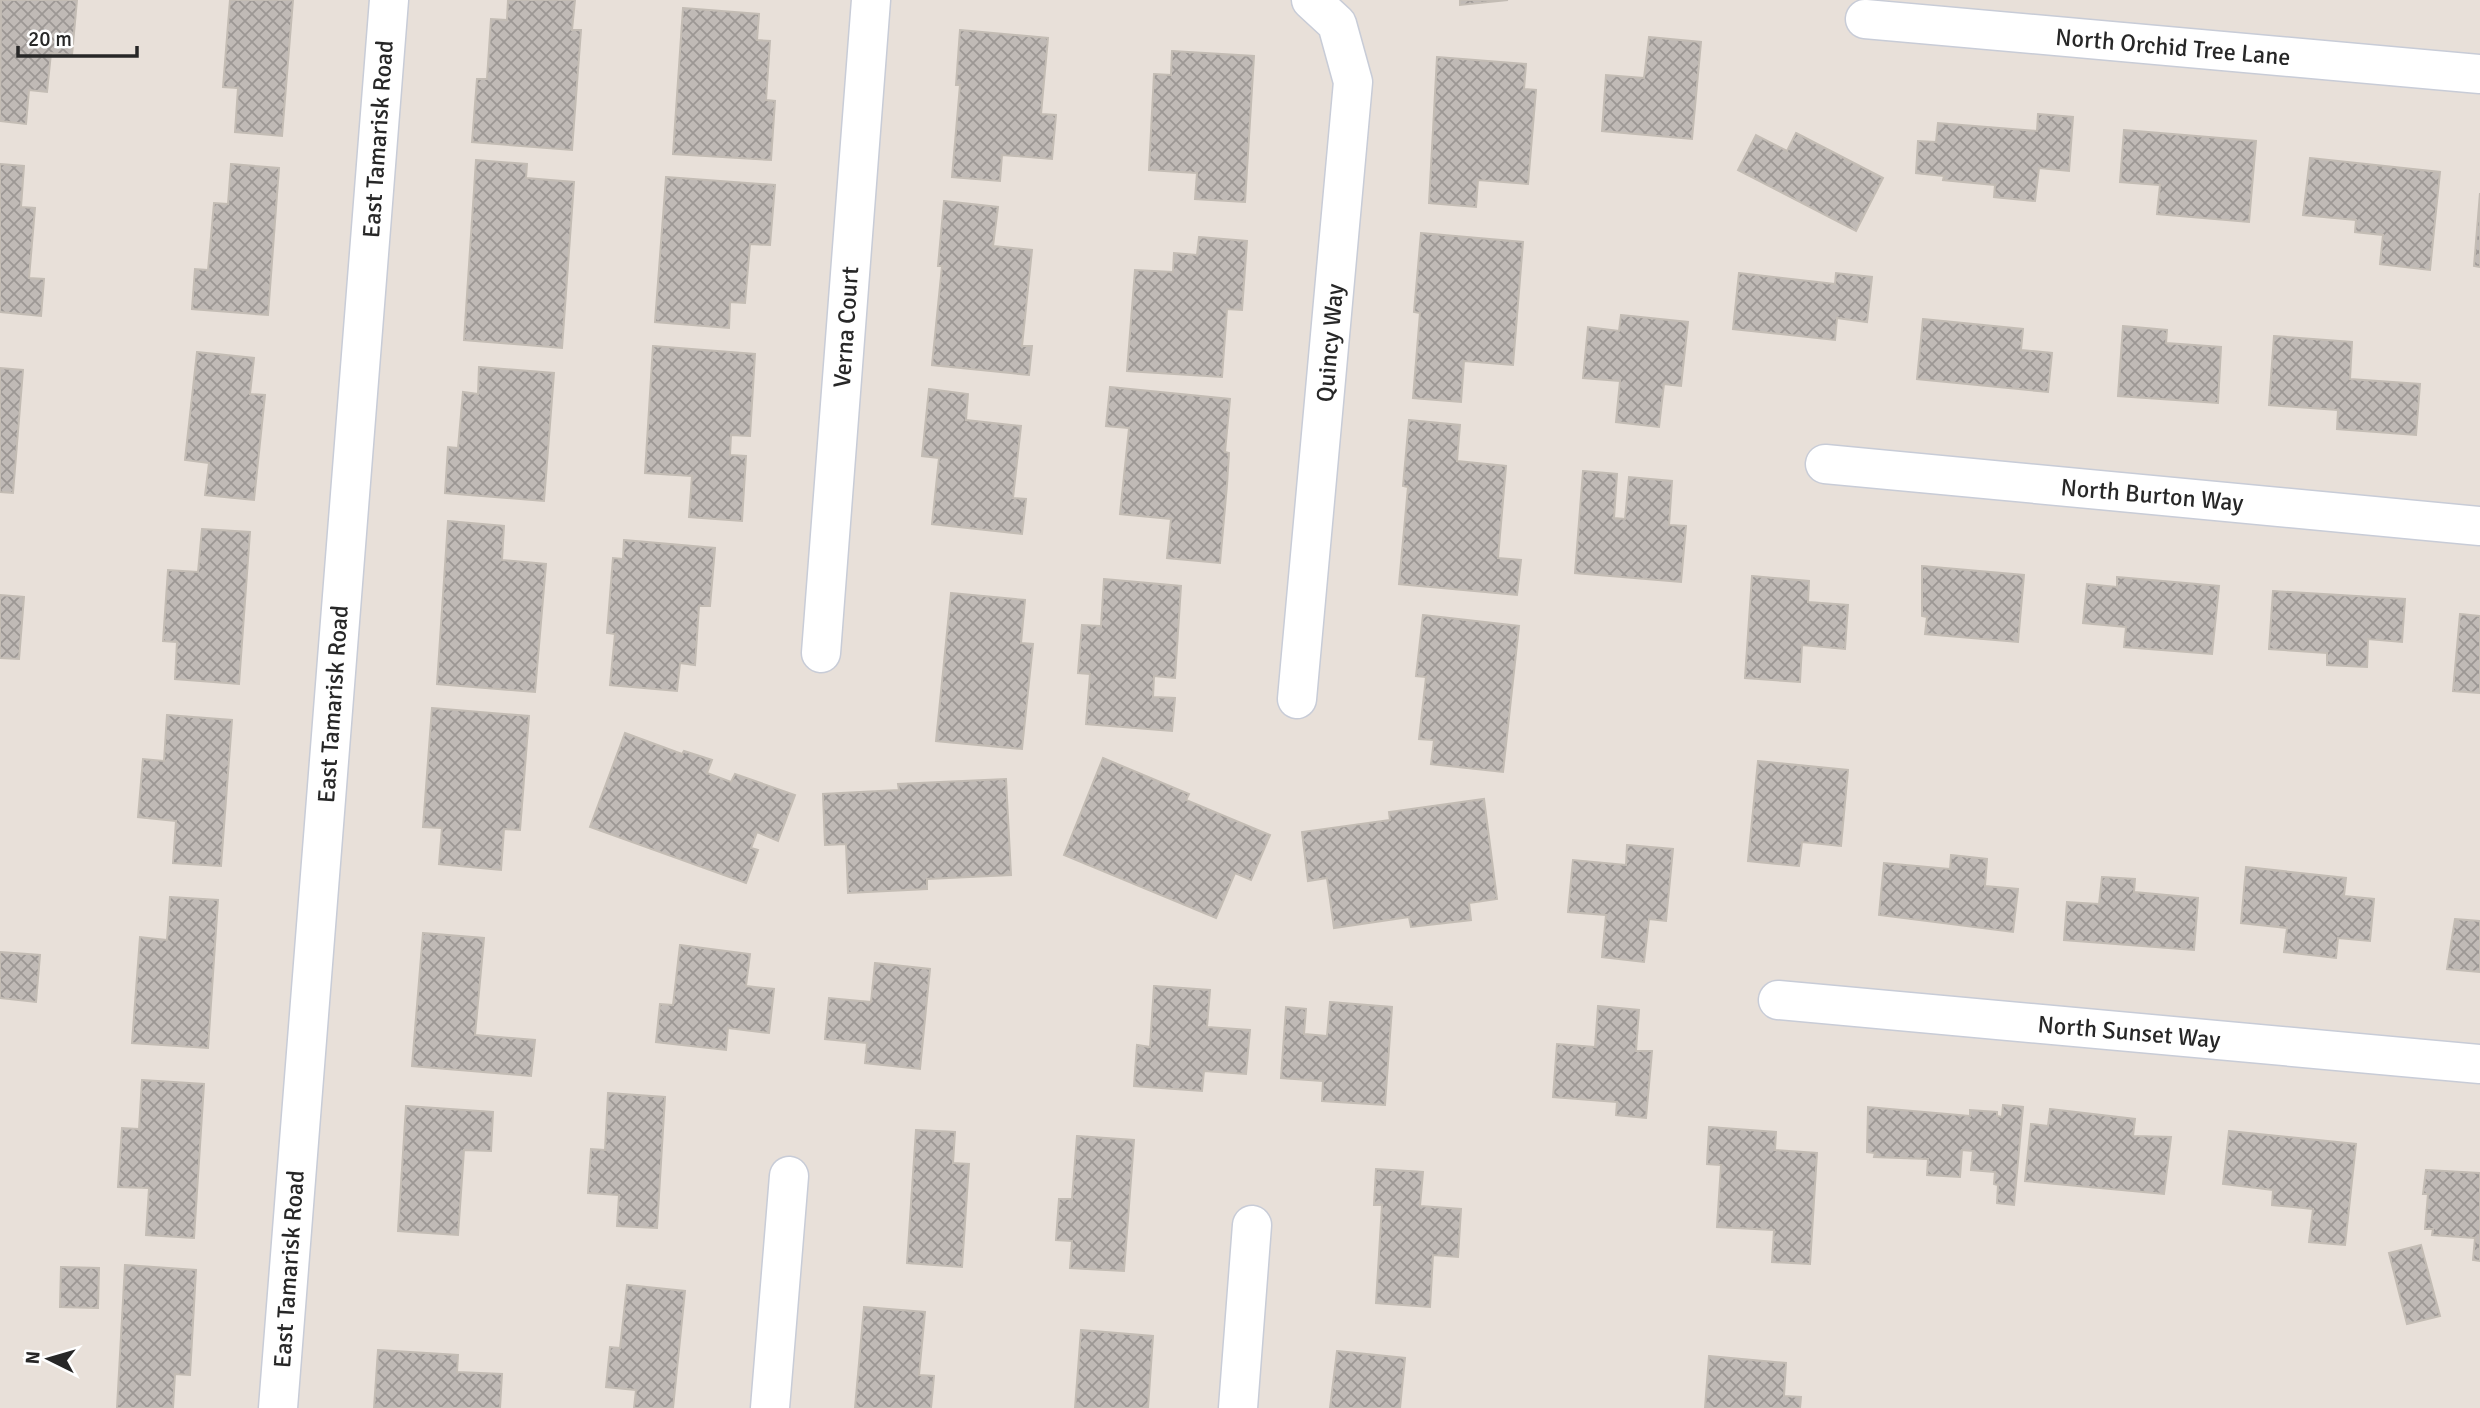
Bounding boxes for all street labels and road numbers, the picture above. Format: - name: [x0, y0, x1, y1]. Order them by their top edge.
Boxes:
- street label: North Orchid Tree Lane: [2054, 22, 2292, 72]
- street label: East Tamarisk Road: [356, 39, 400, 239]
- street label: Verna Court: [827, 265, 865, 389]
- street label: Quincy Way: [1310, 283, 1350, 403]
- street label: North Burton Way: [2059, 472, 2245, 518]
- street label: East Tamarisk Road: [311, 604, 355, 804]
- street label: North Sunset Way: [2036, 1009, 2222, 1055]
- street label: East Tamarisk Road: [267, 1169, 311, 1369]

